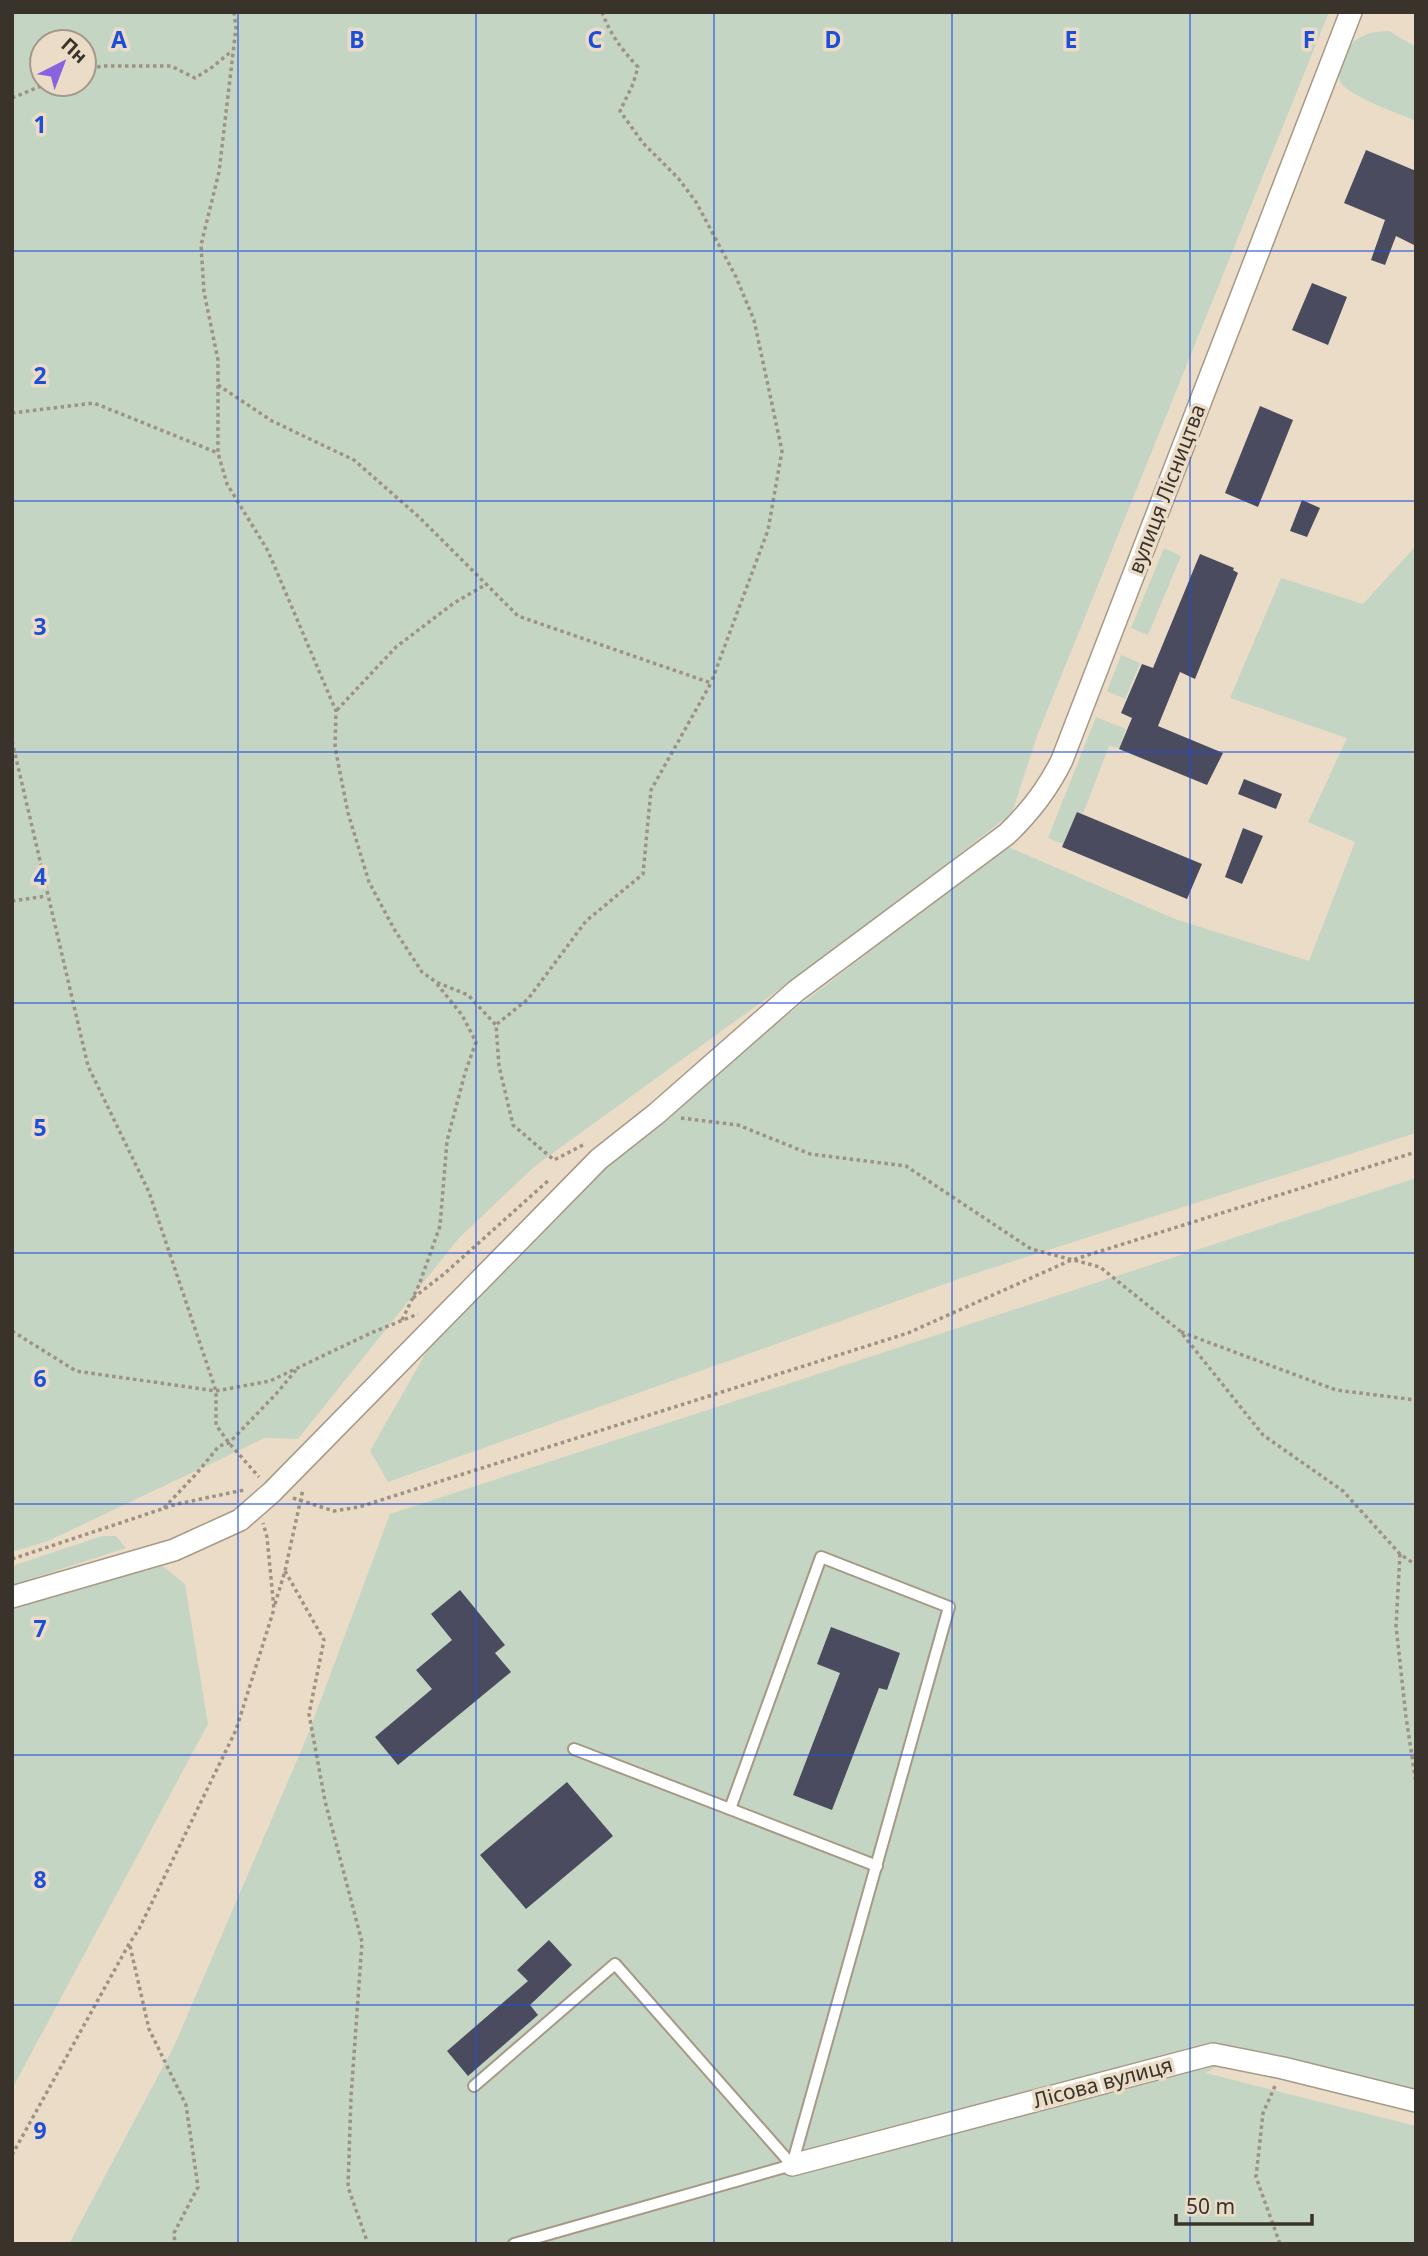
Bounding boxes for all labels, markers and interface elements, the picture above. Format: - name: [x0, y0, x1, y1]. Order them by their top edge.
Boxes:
- text: A: [111, 23, 127, 55]
- text: B: [349, 23, 365, 55]
- text: C: [588, 23, 603, 55]
- text: D: [825, 23, 841, 55]
- text: E: [1065, 23, 1077, 55]
- text: F: [1303, 23, 1315, 55]
- north arrow: [28, 28, 98, 98]
- text: Пн: [56, 32, 93, 69]
- text: 1: [33, 108, 47, 140]
- text: 2: [33, 359, 47, 391]
- street label: вулиця Лісництва: [1121, 400, 1211, 577]
- text: 3: [33, 610, 47, 642]
- text: 4: [33, 860, 47, 892]
- text: 5: [33, 1111, 47, 1143]
- text: 6: [33, 1362, 47, 1394]
- text: 7: [33, 1612, 47, 1644]
- text: 8: [33, 1863, 47, 1895]
- street label: Лісова вулиця: [1030, 2050, 1176, 2114]
- text: 9: [33, 2114, 47, 2146]
- scale bar: [1176, 2182, 1312, 2226]
- text: 50 m: [1186, 2192, 1235, 2220]

